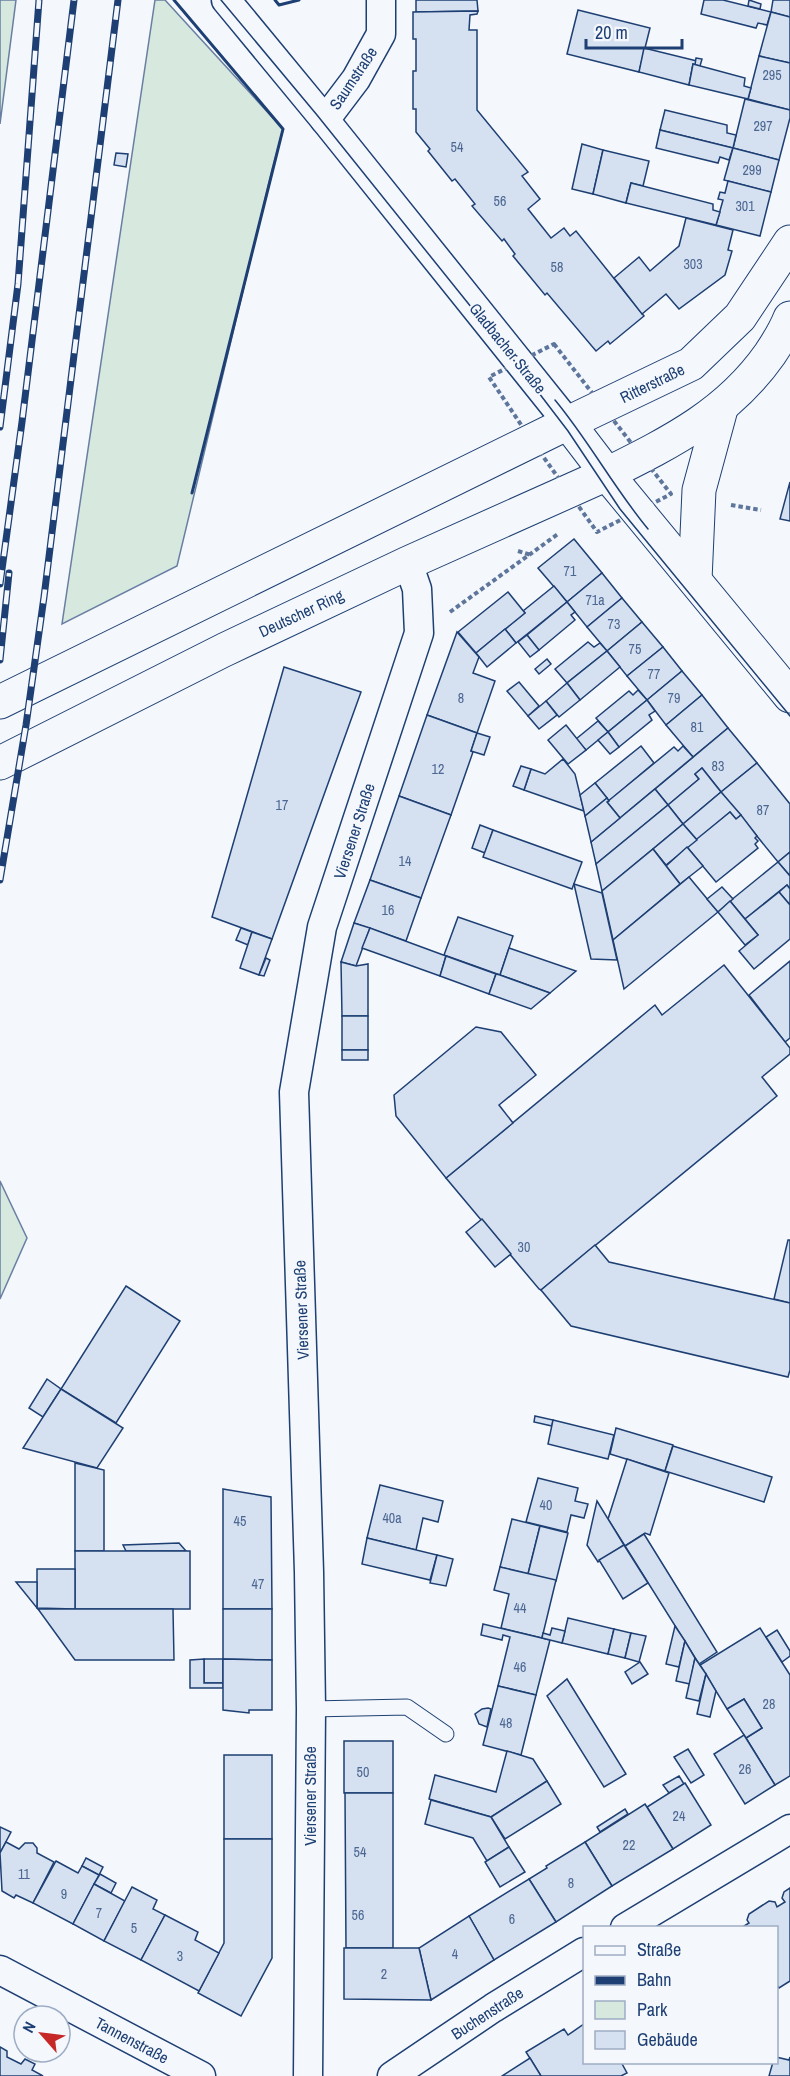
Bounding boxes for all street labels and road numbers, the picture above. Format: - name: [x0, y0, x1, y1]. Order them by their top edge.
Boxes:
- street label: Saumstraße: [324, 42, 382, 114]
- street label: Gladbacher Straße: [465, 298, 551, 398]
- street label: Ritterstraße: [616, 358, 688, 408]
- street label: Deutscher Ring: [255, 583, 348, 642]
- street label: Viersener Straße: [328, 780, 380, 882]
- street label: Viersener Straße: [288, 1260, 314, 1360]
- street label: Viersener Straße: [299, 1746, 321, 1846]
- street label: Buchenstraße: [447, 1982, 527, 2044]
- street label: Tannenstraße: [91, 2011, 173, 2069]

